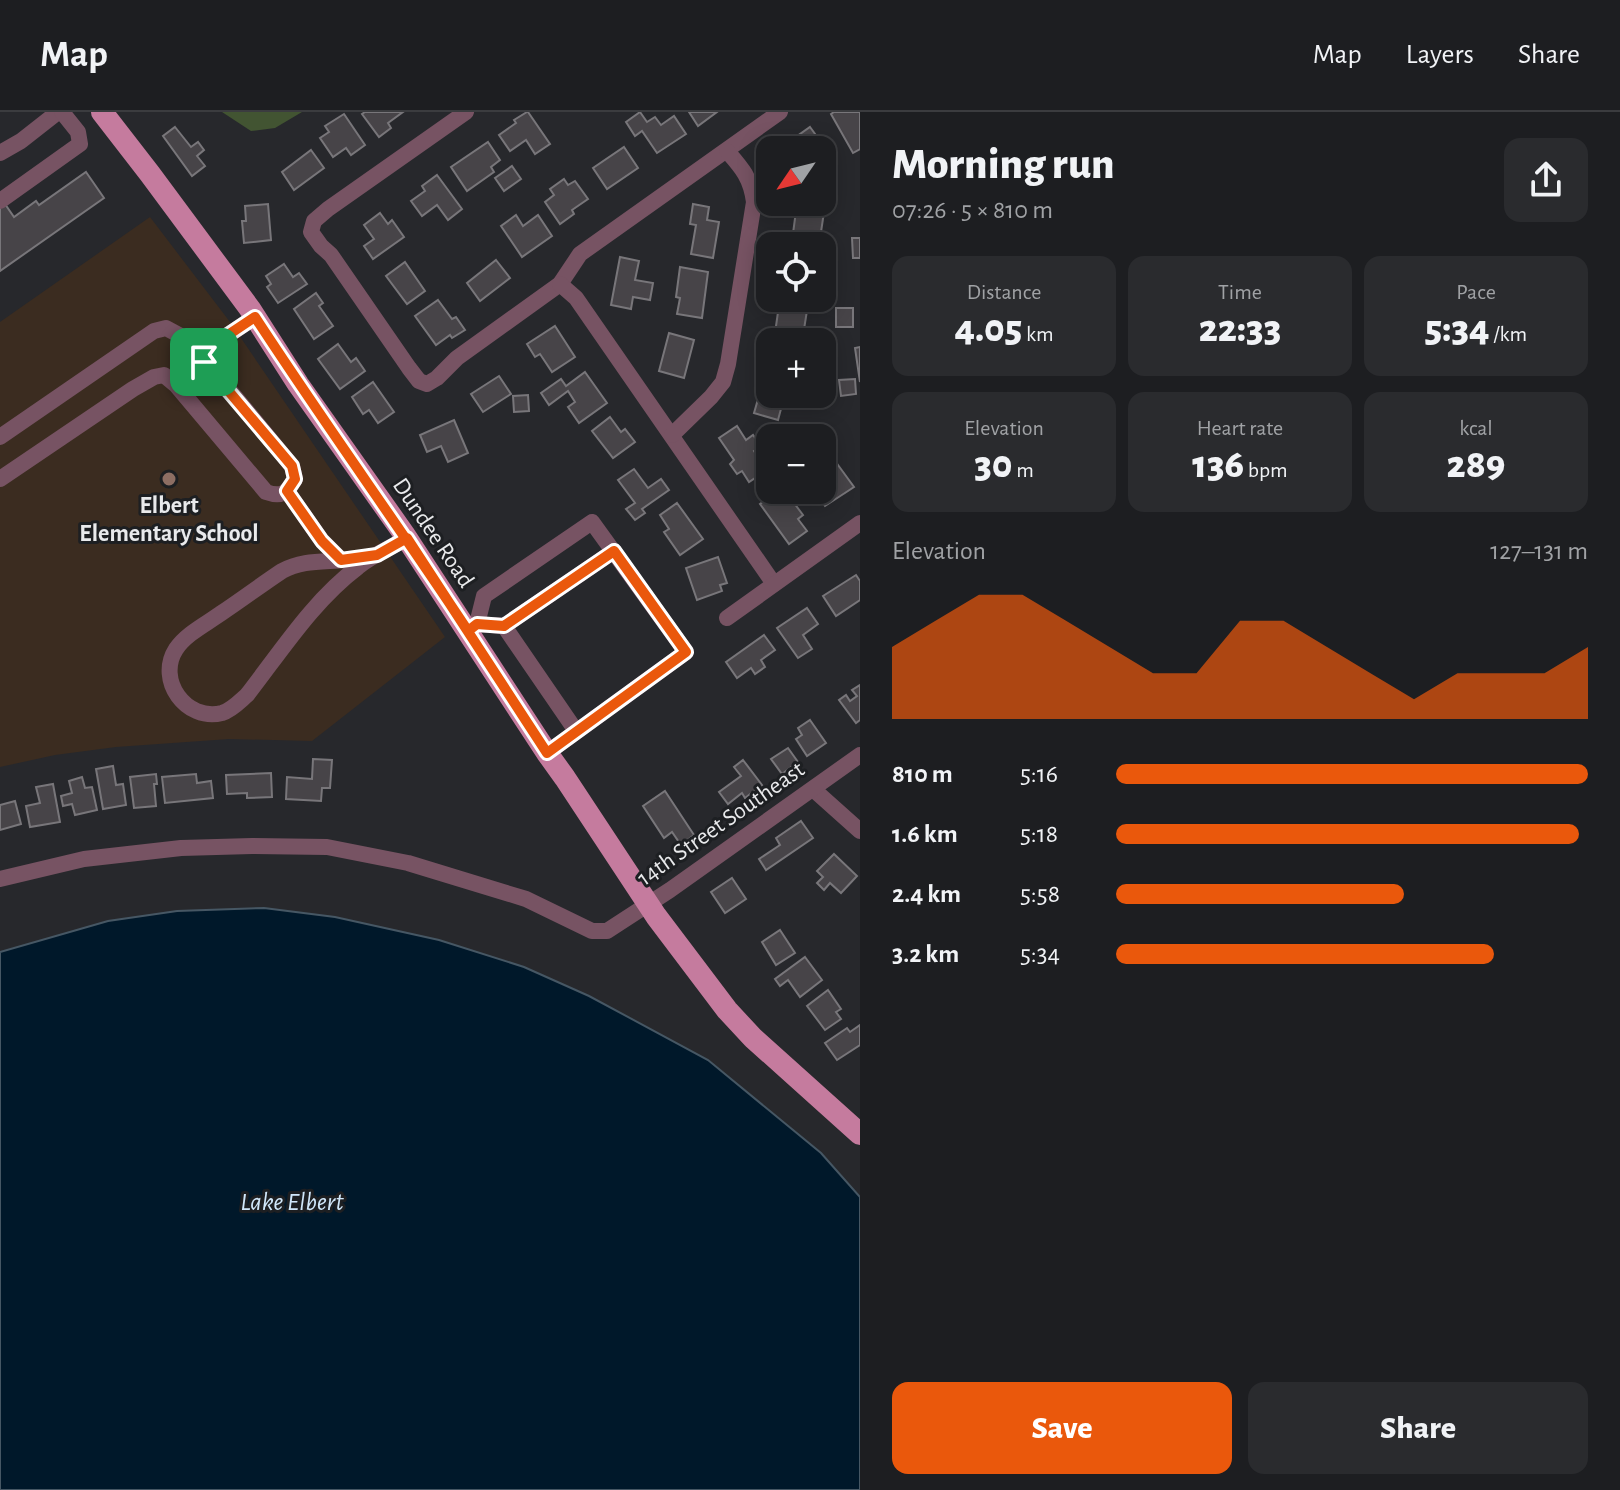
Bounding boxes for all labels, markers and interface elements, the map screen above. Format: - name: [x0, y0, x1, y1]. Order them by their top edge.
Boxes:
- text: Map: [40, 36, 108, 74]
- text: Map: [1313, 41, 1362, 69]
- text: Layers: [1406, 41, 1474, 69]
- text: Share: [1518, 41, 1580, 69]
- north arrow: [756, 136, 836, 216]
- map controls: [756, 136, 836, 504]
- button: share: [1504, 138, 1588, 222]
- text: Morning run: [892, 143, 1115, 187]
- text: 07:26 · 5 × 810 m: [892, 197, 1053, 223]
- button: locate: [756, 232, 836, 312]
- text: Distance: [967, 281, 1041, 303]
- text: Time: [1218, 281, 1262, 303]
- text: Pace: [1456, 281, 1496, 303]
- text: 4.05: [954, 309, 1022, 349]
- text: 22:33: [1199, 309, 1281, 349]
- text: 5:34: [1425, 309, 1490, 349]
- text: km: [1022, 323, 1054, 345]
- text: /km: [1490, 323, 1527, 345]
- pin: [170, 328, 238, 396]
- button: +: [756, 328, 836, 408]
- icon: arrive: [182, 340, 226, 384]
- text: Elevation: [964, 417, 1044, 439]
- text: Heart rate: [1197, 417, 1283, 439]
- text: kcal: [1459, 417, 1493, 439]
- button: −: [756, 424, 836, 504]
- text: 30: [974, 445, 1013, 485]
- text: 136: [1192, 445, 1244, 485]
- text: 289: [1447, 445, 1505, 485]
- text: m: [1013, 459, 1034, 481]
- text: bpm: [1244, 459, 1288, 481]
- marker: Elbert Elementary School: [160, 470, 178, 488]
- street label: Dundee Road: [388, 474, 478, 592]
- place label: Elbert Elementary School: [79, 494, 259, 546]
- text: Elevation: [892, 538, 986, 564]
- text: 127–131 m: [1490, 538, 1588, 564]
- street label: 14th Street Southeast: [633, 757, 809, 891]
- text: 810 m: [892, 761, 953, 787]
- text: 5:16: [1020, 761, 1058, 787]
- text: 1.6 km: [892, 821, 958, 847]
- text: 5:18: [1020, 821, 1058, 847]
- text: 2.4 km: [892, 881, 961, 907]
- text: 5:58: [1020, 881, 1060, 907]
- text: 3.2 km: [892, 941, 959, 967]
- text: 5:34: [1020, 941, 1060, 967]
- water label: Lake Elbert: [240, 1189, 344, 1215]
- button: Save: [892, 1382, 1232, 1474]
- button: Share: [1248, 1382, 1588, 1474]

